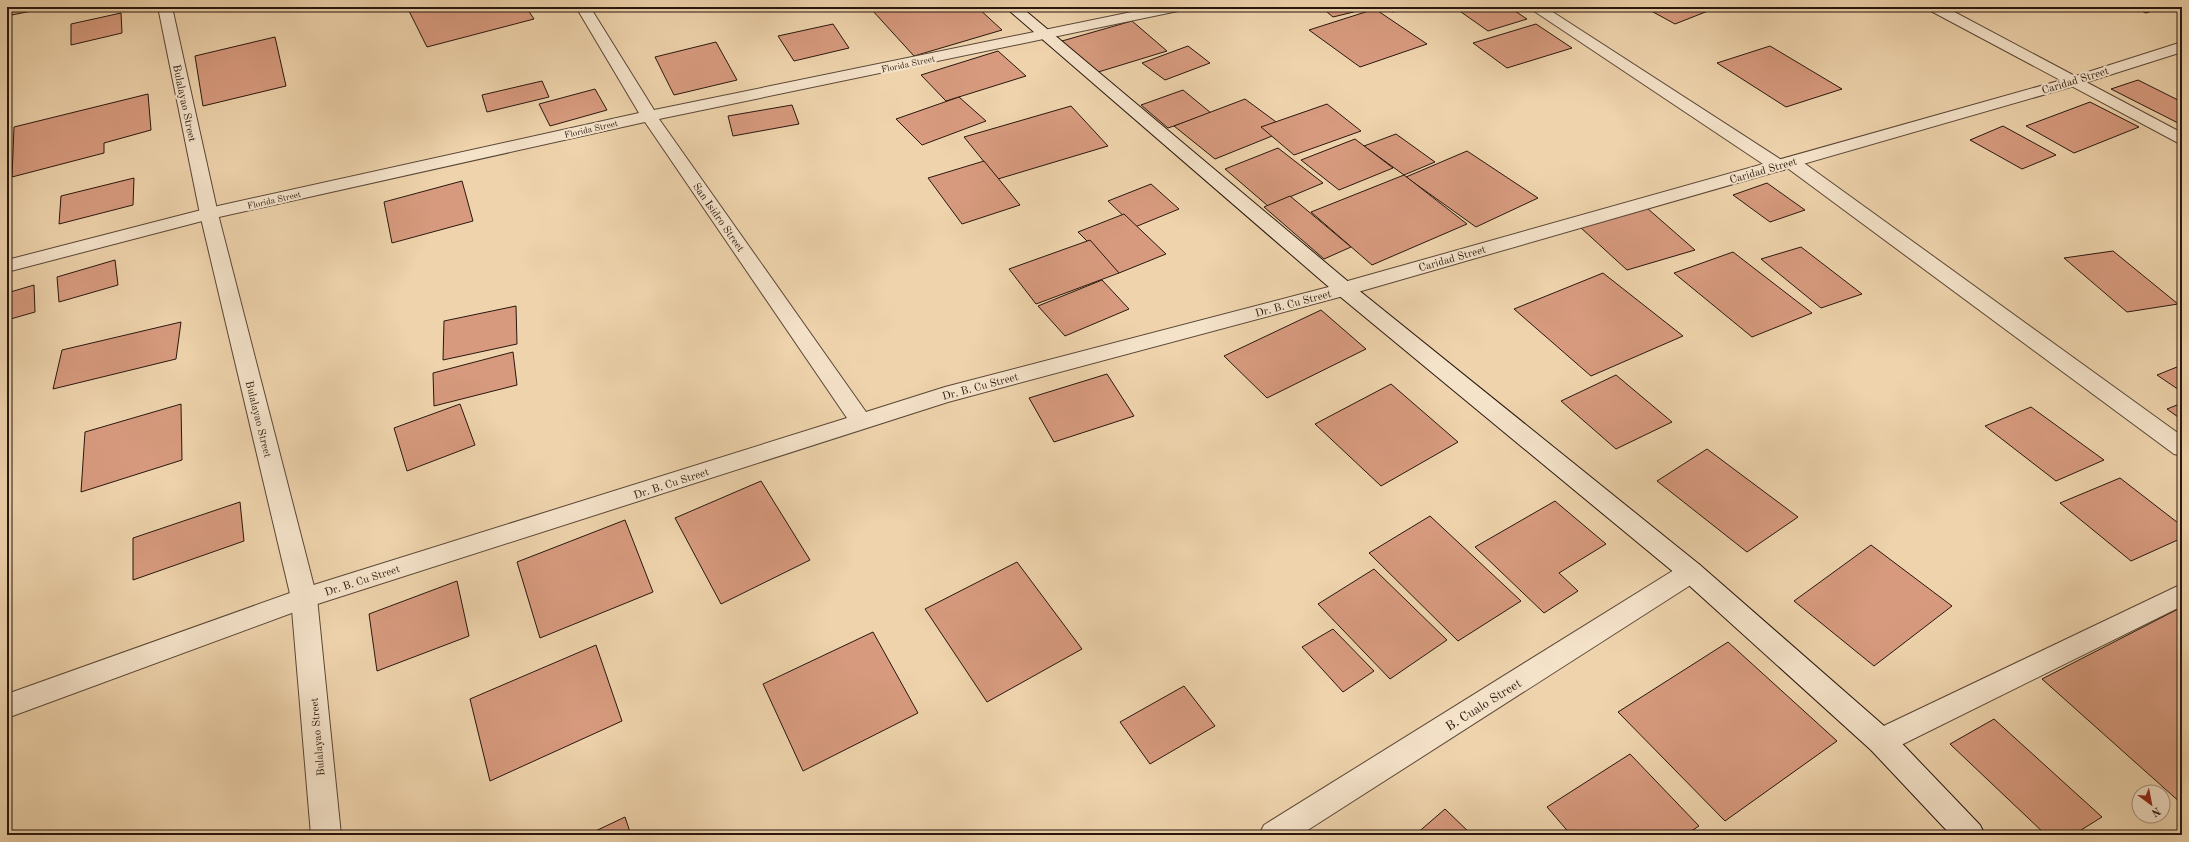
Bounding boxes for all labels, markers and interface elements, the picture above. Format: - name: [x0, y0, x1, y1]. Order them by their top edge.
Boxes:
- street label: Florida Street: [880, 54, 936, 75]
- street label: Bulalayao Street: [170, 64, 197, 143]
- street label: Caridad Street: [2041, 66, 2110, 97]
- street label: Florida Street: [563, 119, 619, 140]
- street label: Caridad Street: [1729, 157, 1798, 186]
- street label: San Isidro Street: [690, 181, 746, 254]
- street label: Florida Street: [246, 190, 302, 211]
- street label: Caridad Street: [1418, 245, 1487, 274]
- street label: Dr. B. Cu Street: [1254, 289, 1333, 320]
- street label: Dr. B. Cu Street: [941, 372, 1020, 403]
- street label: Bulalayao Street: [243, 380, 272, 459]
- street label: Dr. B. Cu Street: [632, 467, 711, 502]
- street label: Dr. B. Cu Street: [323, 564, 402, 599]
- street label: B. Cualo Street: [1444, 677, 1524, 734]
- street label: Bulalayao Street: [310, 697, 327, 777]
- north arrow: [2131, 784, 2171, 824]
- text: N: [2149, 804, 2162, 818]

